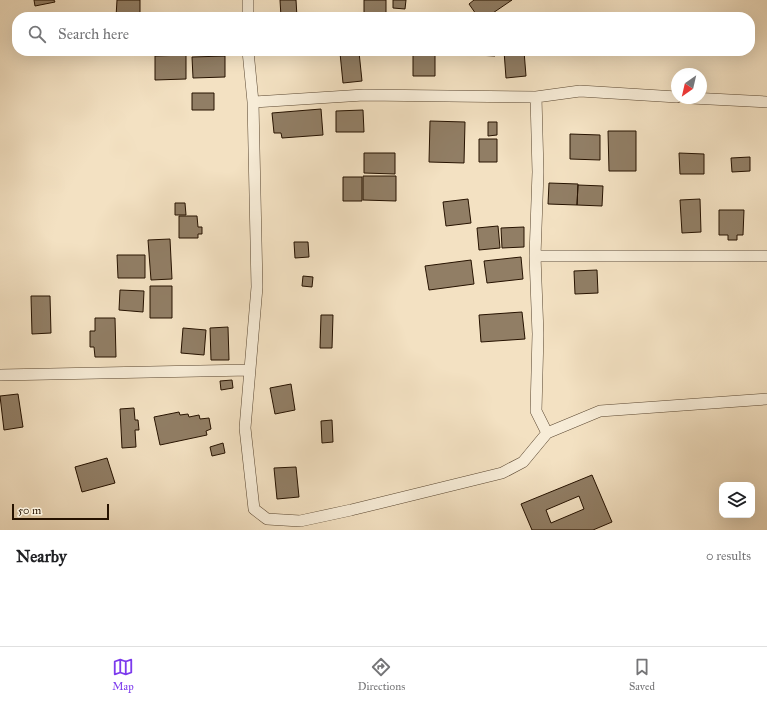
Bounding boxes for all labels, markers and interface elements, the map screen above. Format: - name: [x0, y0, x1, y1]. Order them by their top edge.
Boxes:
- search box: [12, 12, 755, 56]
- icon: search: [26, 23, 48, 45]
- text: Search here: [58, 25, 129, 43]
- north arrow: [671, 68, 707, 104]
- map controls: [719, 482, 755, 518]
- button: layers: [719, 482, 755, 518]
- scale bar: [12, 502, 109, 521]
- text: 50 m: [18, 504, 41, 517]
- text: Nearby: [16, 546, 67, 567]
- text: 0 results: [706, 548, 751, 564]
- tab: Map: [112, 656, 134, 693]
- tab: Directions: [358, 656, 405, 693]
- tab: Saved: [629, 656, 655, 693]

